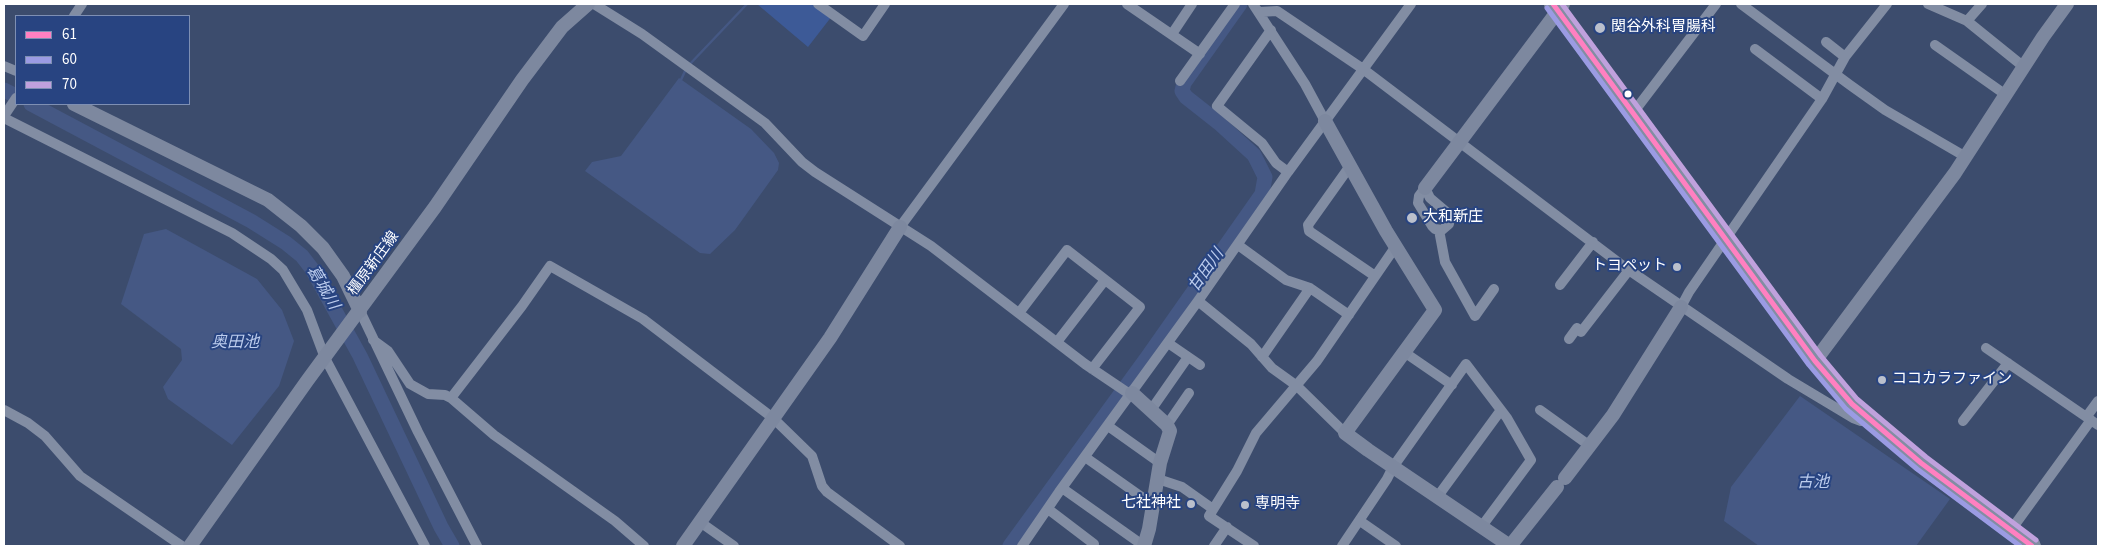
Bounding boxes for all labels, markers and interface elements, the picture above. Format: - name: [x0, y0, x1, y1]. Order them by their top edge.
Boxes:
- legend: [15, 15, 190, 105]
- place label: 関谷外科胃腸科: [1611, 19, 1716, 37]
- marker: 関谷外科胃腸科: [1593, 21, 1607, 35]
- text: 61: [62, 24, 77, 45]
- text: 60: [62, 49, 77, 70]
- text: 70: [62, 74, 77, 95]
- unlabelled marker: [1623, 89, 1633, 99]
- place label: 大和新庄: [1423, 209, 1483, 227]
- marker: 大和新庄: [1405, 211, 1419, 225]
- street label: 橿原新庄線: [345, 228, 403, 300]
- water label: 甘田川: [1185, 246, 1229, 296]
- place label: トヨペット: [1592, 258, 1667, 276]
- marker: トヨペット: [1671, 261, 1683, 273]
- water label: 葛城川: [301, 262, 343, 314]
- water label: 奥田池: [211, 333, 259, 353]
- place label: ココカラファイン: [1892, 371, 2012, 389]
- marker: ココカラファイン: [1876, 374, 1888, 386]
- water label: 古池: [1797, 473, 1829, 493]
- place label: 七社神社: [1121, 495, 1181, 513]
- place label: 専明寺: [1255, 496, 1300, 514]
- marker: 七社神社: [1185, 498, 1197, 510]
- marker: 専明寺: [1239, 499, 1251, 511]

